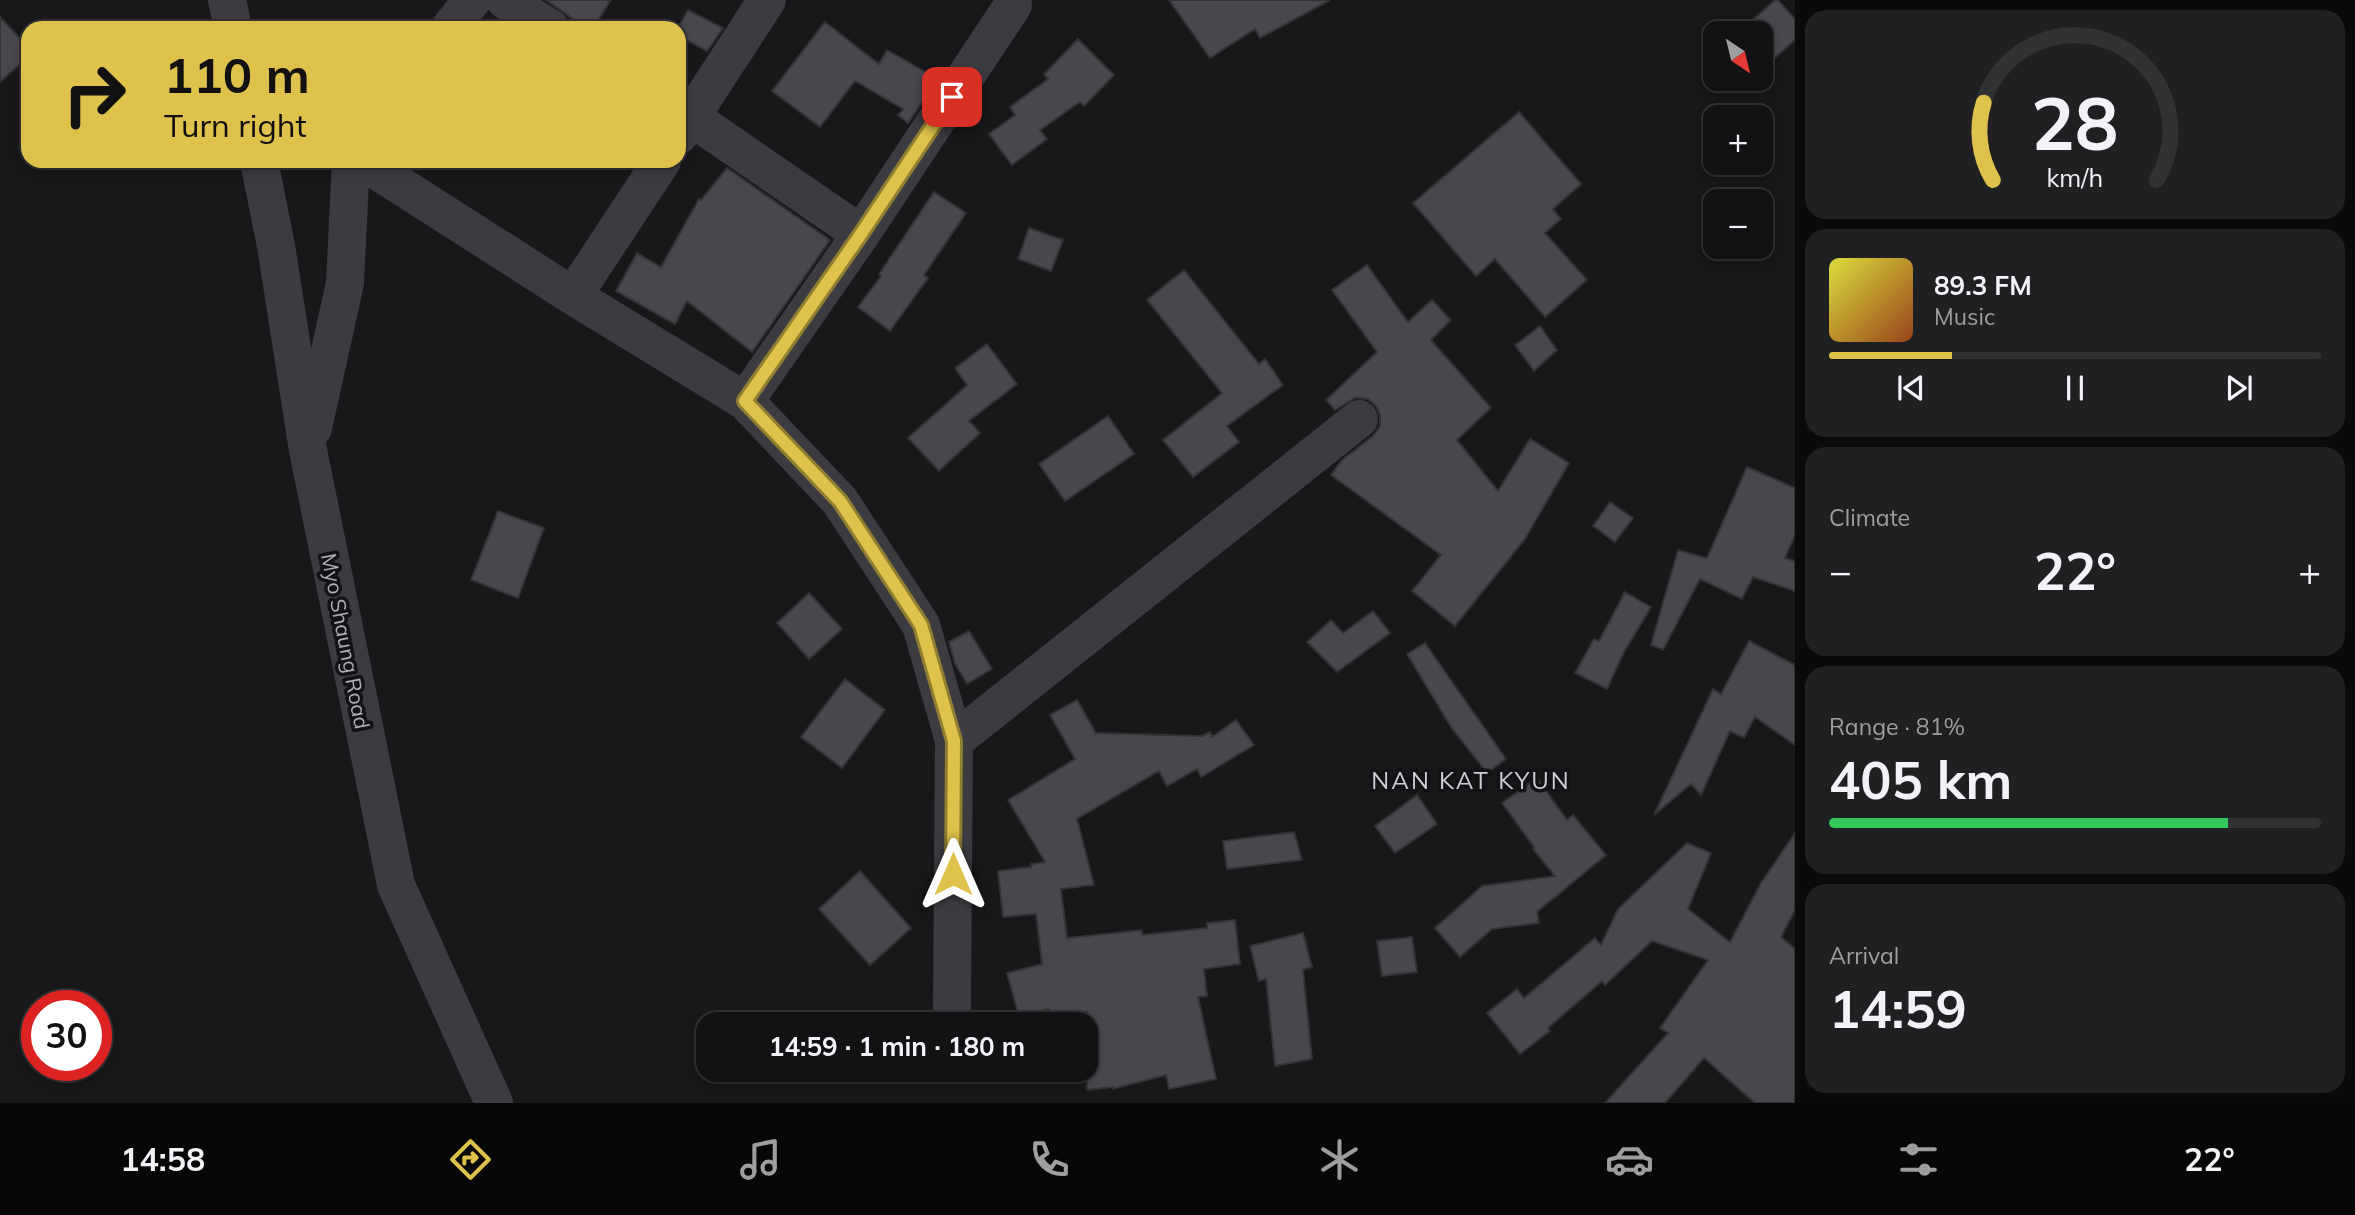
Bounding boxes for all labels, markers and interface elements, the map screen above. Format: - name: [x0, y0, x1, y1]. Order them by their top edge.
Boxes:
- north arrow: [1703, 21, 1773, 91]
- map controls: [1703, 21, 1773, 259]
- text: 110 m: [164, 44, 310, 105]
- icon: right: [49, 49, 140, 140]
- pin: [922, 67, 982, 127]
- icon: arrive: [933, 78, 971, 116]
- text: 28: [2031, 78, 2119, 169]
- text: Turn right: [164, 105, 307, 145]
- button: +: [1703, 105, 1773, 175]
- text: km/h: [2047, 162, 2103, 193]
- button: −: [1703, 189, 1773, 259]
- text: 89.3 FM: [1934, 269, 2032, 302]
- text: Music: [1934, 302, 1995, 331]
- icon: previous: [1892, 369, 1930, 407]
- icon: pause: [2056, 369, 2094, 407]
- icon: next: [2220, 369, 2258, 407]
- text: Climate: [1829, 503, 1910, 532]
- text: 22°: [2034, 538, 2116, 603]
- text: −: [1829, 547, 1852, 595]
- text: +: [2298, 547, 2321, 595]
- street label: Myo Shaung Road: [316, 551, 376, 731]
- text: Range · 81%: [1829, 712, 1965, 741]
- text: 405 km: [1829, 747, 2012, 812]
- district label: NAN KAT KYUN: [1371, 765, 1571, 795]
- position arrow: [916, 837, 990, 911]
- text: Arrival: [1829, 941, 1899, 970]
- text: 14:59: [1829, 976, 1967, 1041]
- speed limit sign: 30: [21, 990, 112, 1081]
- text: 14:59 · 1 min · 180 m: [769, 1030, 1025, 1063]
- icon: directions: [446, 1135, 495, 1184]
- icon: music: [736, 1135, 785, 1184]
- icon: phone: [1025, 1135, 1074, 1184]
- icon: climate: [1315, 1135, 1364, 1184]
- icon: car: [1605, 1135, 1654, 1184]
- icon: filters: [1894, 1135, 1943, 1184]
- text: 14:58: [120, 1139, 205, 1179]
- text: 22°: [2184, 1139, 2235, 1179]

